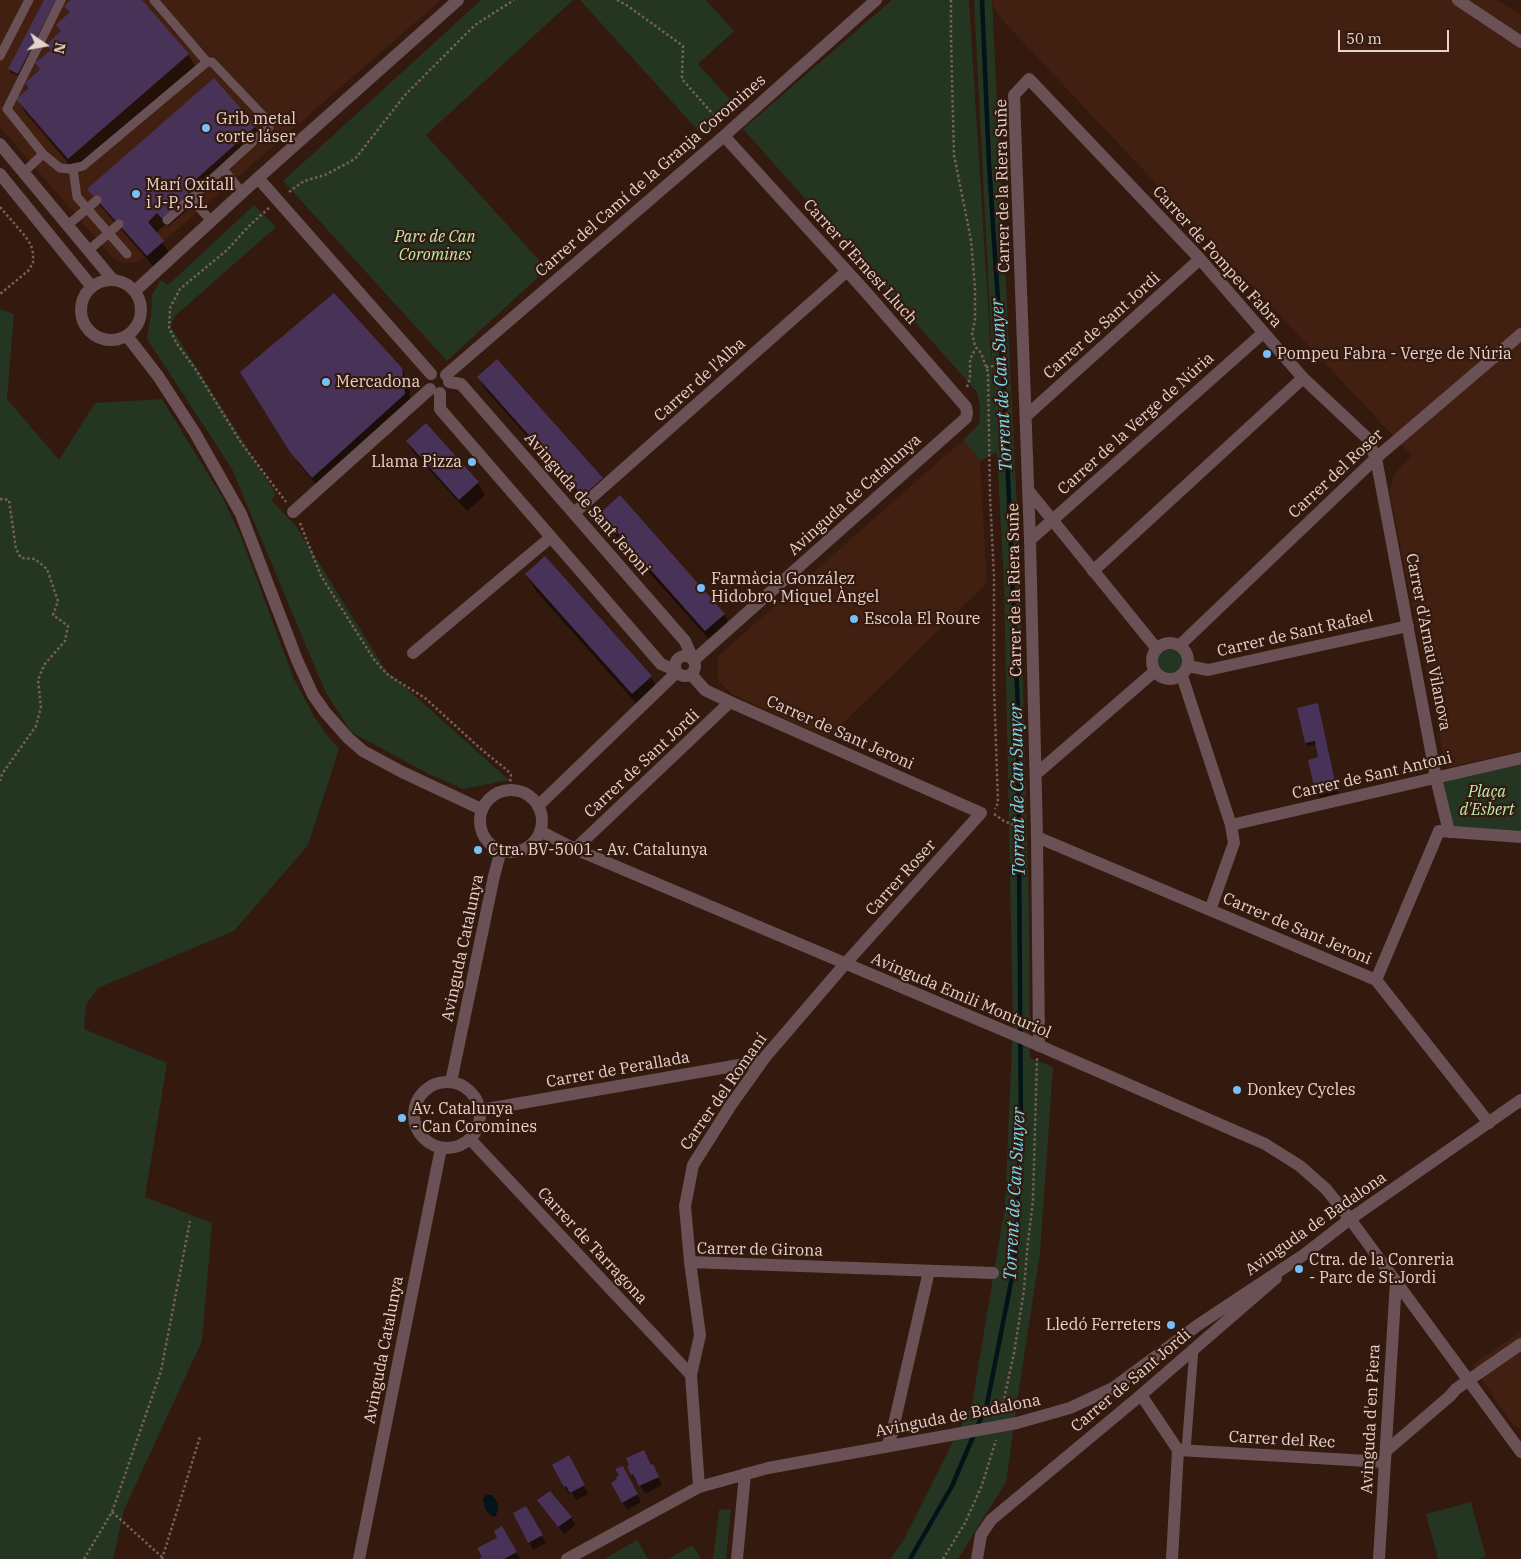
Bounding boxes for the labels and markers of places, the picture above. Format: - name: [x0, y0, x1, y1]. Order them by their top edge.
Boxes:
- place label: Grib metal corte láser: [216, 109, 296, 147]
- marker: Grib metal corte láser: [200, 122, 212, 134]
- place label: Marí Oxitall i J-P, S.L: [146, 175, 234, 213]
- marker: Marí Oxitall i J-P, S.L: [130, 188, 142, 200]
- place label: Pompeu Fabra - Verge de Núria: [1277, 344, 1512, 364]
- marker: Pompeu Fabra - Verge de Núria: [1261, 348, 1273, 360]
- place label: Mercadona: [336, 372, 420, 392]
- marker: Mercadona: [320, 376, 332, 388]
- place label: Llama Pizza: [371, 452, 462, 472]
- marker: Llama Pizza: [466, 456, 478, 468]
- place label: Farmàcia González Hidobro, Miquel Àngel: [711, 569, 879, 607]
- marker: Farmàcia González Hidobro, Miquel Àngel: [695, 582, 707, 594]
- place label: Escola El Roure: [864, 609, 980, 629]
- marker: Escola El Roure: [848, 613, 860, 625]
- place label: Ctra. BV-5001 - Av. Catalunya: [488, 840, 708, 860]
- marker: Ctra. BV-5001 - Av. Catalunya: [472, 844, 484, 856]
- place label: Donkey Cycles: [1247, 1080, 1356, 1100]
- marker: Donkey Cycles: [1231, 1084, 1243, 1096]
- place label: Av. Catalunya - Can Coromines: [412, 1099, 537, 1137]
- marker: Av. Catalunya - Can Coromines: [396, 1112, 408, 1124]
- place label: Ctra. de la Conreria - Parc de St.Jordi: [1309, 1250, 1454, 1288]
- marker: Ctra. de la Conreria - Parc de St.Jordi: [1293, 1263, 1305, 1275]
- place label: Lledó Ferreters: [1046, 1315, 1161, 1335]
- marker: Lledó Ferreters: [1165, 1319, 1177, 1331]

